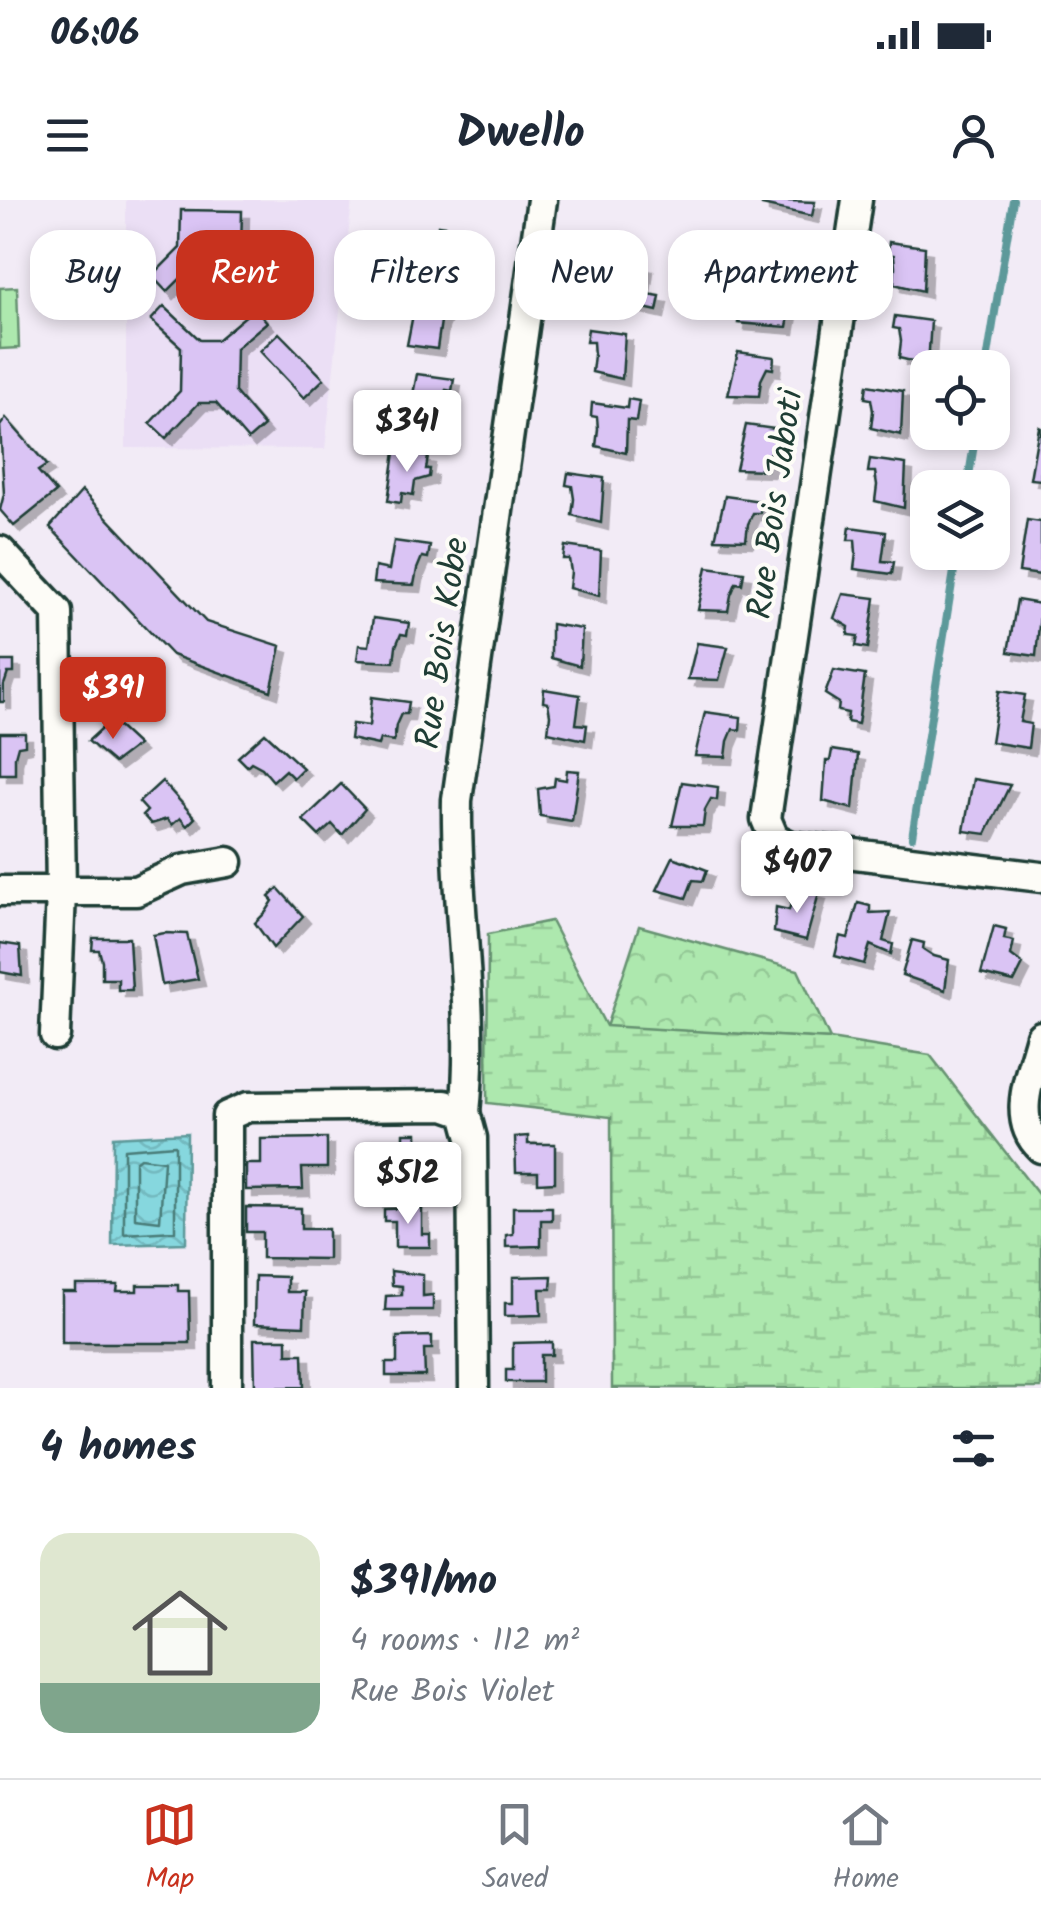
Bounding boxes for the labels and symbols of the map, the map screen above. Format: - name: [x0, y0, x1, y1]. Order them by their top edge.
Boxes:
- street label: Rue Bois Jaboti: [733, 384, 821, 623]
- pin: $341: [348, 390, 466, 475]
- street label: Rue Bois Kobe: [401, 534, 487, 753]
- pin: $391: [54, 657, 172, 742]
- pin: $407: [738, 831, 856, 916]
- pin: $512: [349, 1142, 467, 1227]

